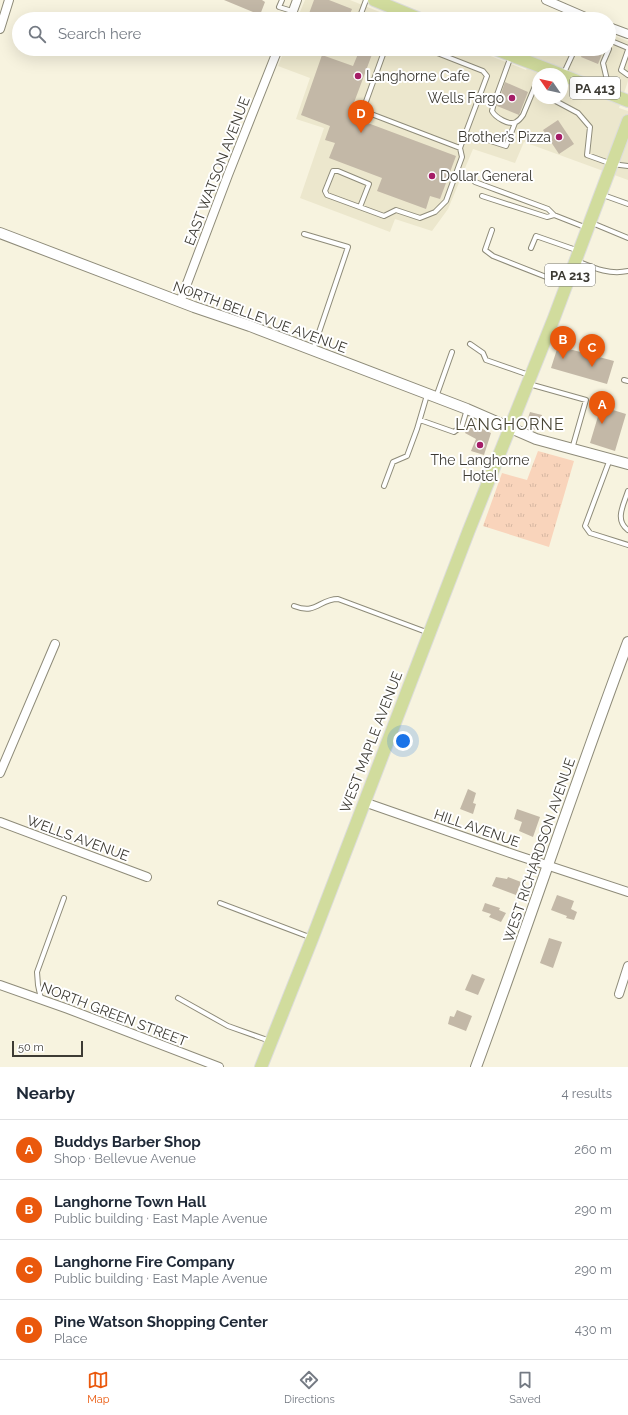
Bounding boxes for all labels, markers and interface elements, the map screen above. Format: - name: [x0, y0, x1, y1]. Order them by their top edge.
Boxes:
- search box: [12, 12, 616, 56]
- icon: search: [26, 23, 48, 45]
- text: Search here: [58, 25, 141, 43]
- place label: Langhorne Cafe: [366, 68, 470, 84]
- north arrow: [532, 68, 568, 104]
- marker: Langhorne Cafe: [353, 71, 363, 81]
- road number: PA 413: [570, 77, 620, 99]
- place label: Wells Fargo: [427, 90, 504, 106]
- marker: Wells Fargo: [507, 93, 517, 103]
- street label: EAST WATSON AVENUE: [181, 94, 253, 248]
- pin: D: [348, 100, 374, 133]
- place label: Brother’s Pizza: [458, 129, 551, 145]
- marker: Brother’s Pizza: [554, 132, 564, 142]
- place label: Dollar General: [440, 168, 533, 184]
- marker: Dollar General: [427, 171, 437, 181]
- road number: PA 213: [545, 264, 595, 286]
- street label: NORTH BELLEVUE AVENUE: [171, 278, 349, 356]
- pin: B: [550, 326, 576, 359]
- pin: C: [579, 334, 605, 367]
- pin: A: [589, 391, 615, 424]
- district label: LANGHORNE: [455, 415, 565, 434]
- marker: The Langhorne Hotel: [475, 440, 485, 450]
- place label: The Langhorne Hotel: [431, 452, 529, 484]
- street label: WEST MAPLE AVENUE: [337, 669, 405, 815]
- your location: [393, 731, 413, 751]
- street label: WEST RICHARDSON AVENUE: [500, 756, 578, 944]
- street label: HILL AVENUE: [432, 806, 522, 850]
- street label: WELLS AVENUE: [25, 812, 131, 864]
- street label: NORTH GREEN STREET: [39, 979, 190, 1049]
- scale bar: [12, 1039, 83, 1058]
- text: 50 m: [18, 1041, 44, 1054]
- text: Nearby: [16, 1083, 75, 1103]
- text: 4 results: [561, 1086, 612, 1101]
- text: Buddys Barber Shop: [54, 1133, 201, 1151]
- text: A: [25, 1142, 33, 1157]
- text: 260 m: [574, 1142, 612, 1157]
- text: Shop · Bellevue Avenue: [54, 1151, 196, 1166]
- text: Langhorne Town Hall: [54, 1193, 206, 1211]
- text: B: [25, 1202, 33, 1217]
- text: 290 m: [574, 1202, 612, 1217]
- text: Public building · East Maple Avenue: [54, 1211, 267, 1226]
- text: Langhorne Fire Company: [54, 1253, 235, 1271]
- text: C: [25, 1262, 33, 1277]
- text: 290 m: [574, 1262, 612, 1277]
- text: Public building · East Maple Avenue: [54, 1271, 267, 1286]
- text: Pine Watson Shopping Center: [54, 1313, 268, 1331]
- text: D: [24, 1322, 34, 1337]
- text: 430 m: [575, 1322, 612, 1337]
- text: Place: [54, 1331, 87, 1346]
- tab: Map: [87, 1369, 110, 1406]
- tab: Directions: [284, 1369, 335, 1406]
- tab: Saved: [509, 1369, 541, 1406]

